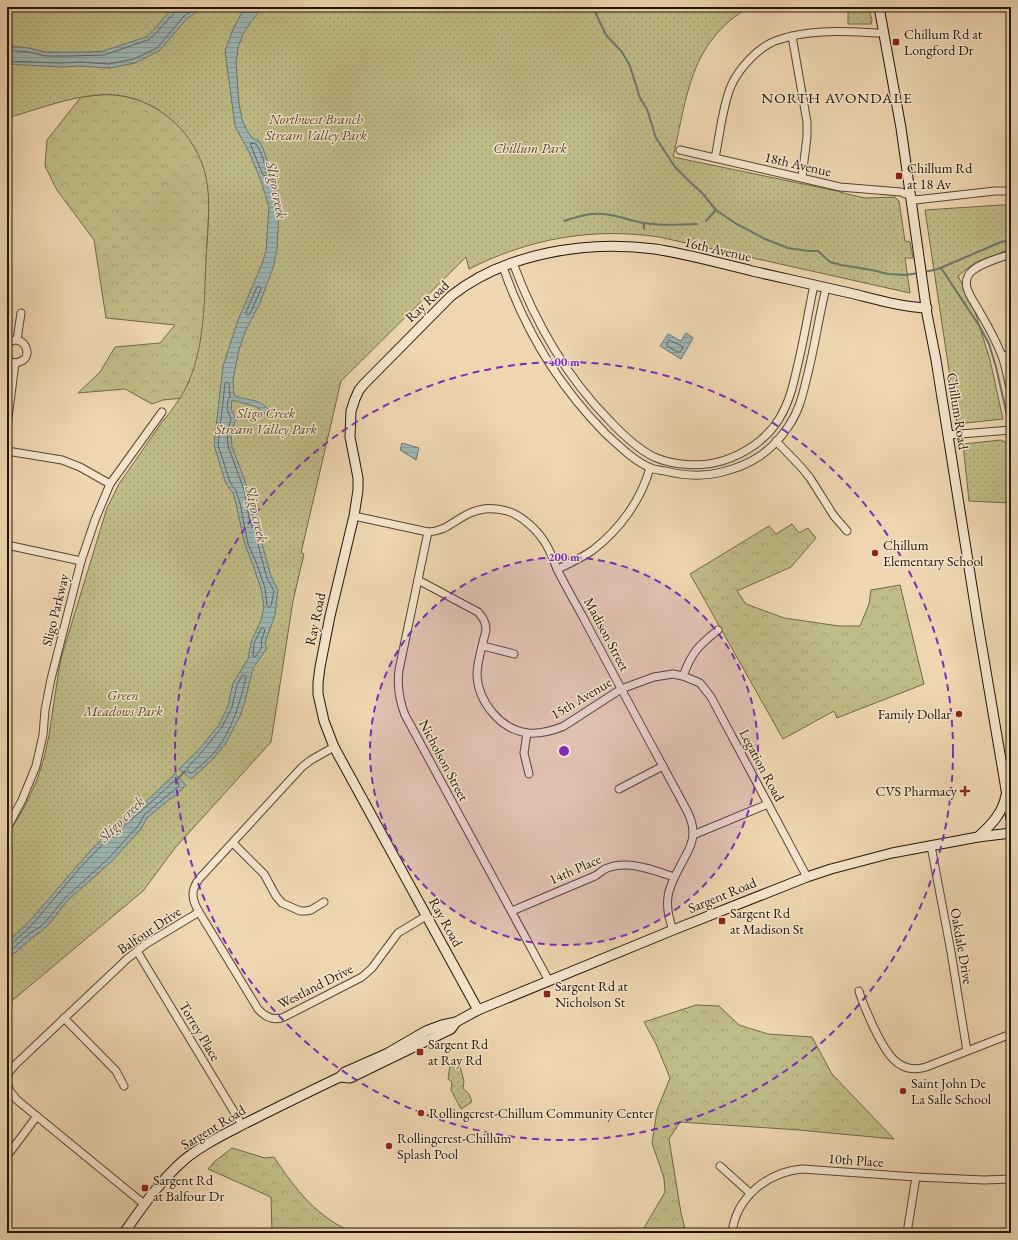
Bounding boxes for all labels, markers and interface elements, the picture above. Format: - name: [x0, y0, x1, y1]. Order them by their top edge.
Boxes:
- place label: Chillum Rd at Longford Dr: [904, 25, 983, 59]
- marker: Chillum Rd at Longford Dr: [891, 37, 901, 47]
- district label: NORTH AVONDALE: [761, 88, 913, 107]
- park label: Northwest Branch Stream Valley Park: [264, 110, 368, 144]
- park label: Chillum Park: [493, 139, 567, 157]
- street label: 18th Avenue: [763, 148, 834, 181]
- water label: Sligo creek: [262, 159, 292, 220]
- place label: Chillum Rd at 18 Av: [907, 159, 973, 193]
- marker: Chillum Rd at 18 Av: [894, 171, 904, 181]
- street label: 16th Avenue: [683, 233, 754, 266]
- street label: Ray Road: [401, 275, 453, 326]
- text: 400 m: [548, 354, 580, 370]
- street label: Chillum Road: [943, 371, 973, 452]
- park label: Sligo Creek Stream Valley Park: [214, 404, 318, 438]
- water label: Sligo creek: [241, 483, 273, 544]
- place label: Chillum Elementary School: [883, 536, 984, 570]
- marker: Chillum Elementary School: [870, 548, 880, 558]
- text: 200 m: [548, 549, 580, 565]
- street label: Sligo Parkway: [37, 571, 73, 648]
- street label: Ray Road: [301, 590, 330, 647]
- street label: Madison Street: [580, 594, 634, 674]
- street label: 15th Avenue: [547, 672, 615, 723]
- park label: Green Meadows Park: [82, 686, 163, 720]
- place label: Family Dollar: [878, 705, 951, 723]
- marker: Family Dollar: [954, 709, 964, 719]
- street label: Nicholson Street: [415, 716, 473, 804]
- street label: Legation Road: [735, 726, 789, 805]
- centre of rings: [557, 744, 571, 758]
- place label: CVS Pharmacy: [876, 782, 958, 800]
- marker: CVS Pharmacy: [960, 786, 970, 796]
- water label: Sligo creek: [93, 792, 148, 847]
- street label: 14th Place: [546, 849, 604, 888]
- street label: Sargent Road: [685, 873, 760, 917]
- street label: Ray Road: [425, 894, 467, 951]
- street label: Balfour Drive: [114, 902, 185, 958]
- place label: Sargent Rd at Madison St: [730, 904, 804, 938]
- street label: Oakdale Drive: [946, 907, 978, 986]
- marker: Sargent Rd at Madison St: [717, 916, 727, 926]
- street label: Westland Drive: [274, 959, 356, 1013]
- place label: Sargent Rd at Nicholson St: [555, 977, 628, 1011]
- marker: Sargent Rd at Nicholson St: [542, 989, 552, 999]
- street label: Torrey Place: [175, 998, 225, 1064]
- place label: Sargent Rd at Ray Rd: [428, 1035, 489, 1069]
- marker: Sargent Rd at Ray Rd: [415, 1047, 425, 1057]
- place label: Saint John De La Salle School: [911, 1074, 992, 1108]
- marker: Saint John De La Salle School: [898, 1086, 908, 1096]
- street label: Sargent Road: [177, 1100, 249, 1153]
- place label: Rollingcrest-Chillum Community Center: [429, 1104, 654, 1122]
- marker: Rollingcrest-Chillum Community Center: [416, 1108, 426, 1118]
- place label: Rollingcrest-Chillum Splash Pool: [397, 1129, 511, 1163]
- marker: Rollingcrest-Chillum Splash Pool: [384, 1141, 394, 1151]
- street label: 10th Place: [828, 1149, 885, 1171]
- place label: Sargent Rd at Balfour Dr: [153, 1171, 224, 1205]
- marker: Sargent Rd at Balfour Dr: [140, 1183, 150, 1193]

